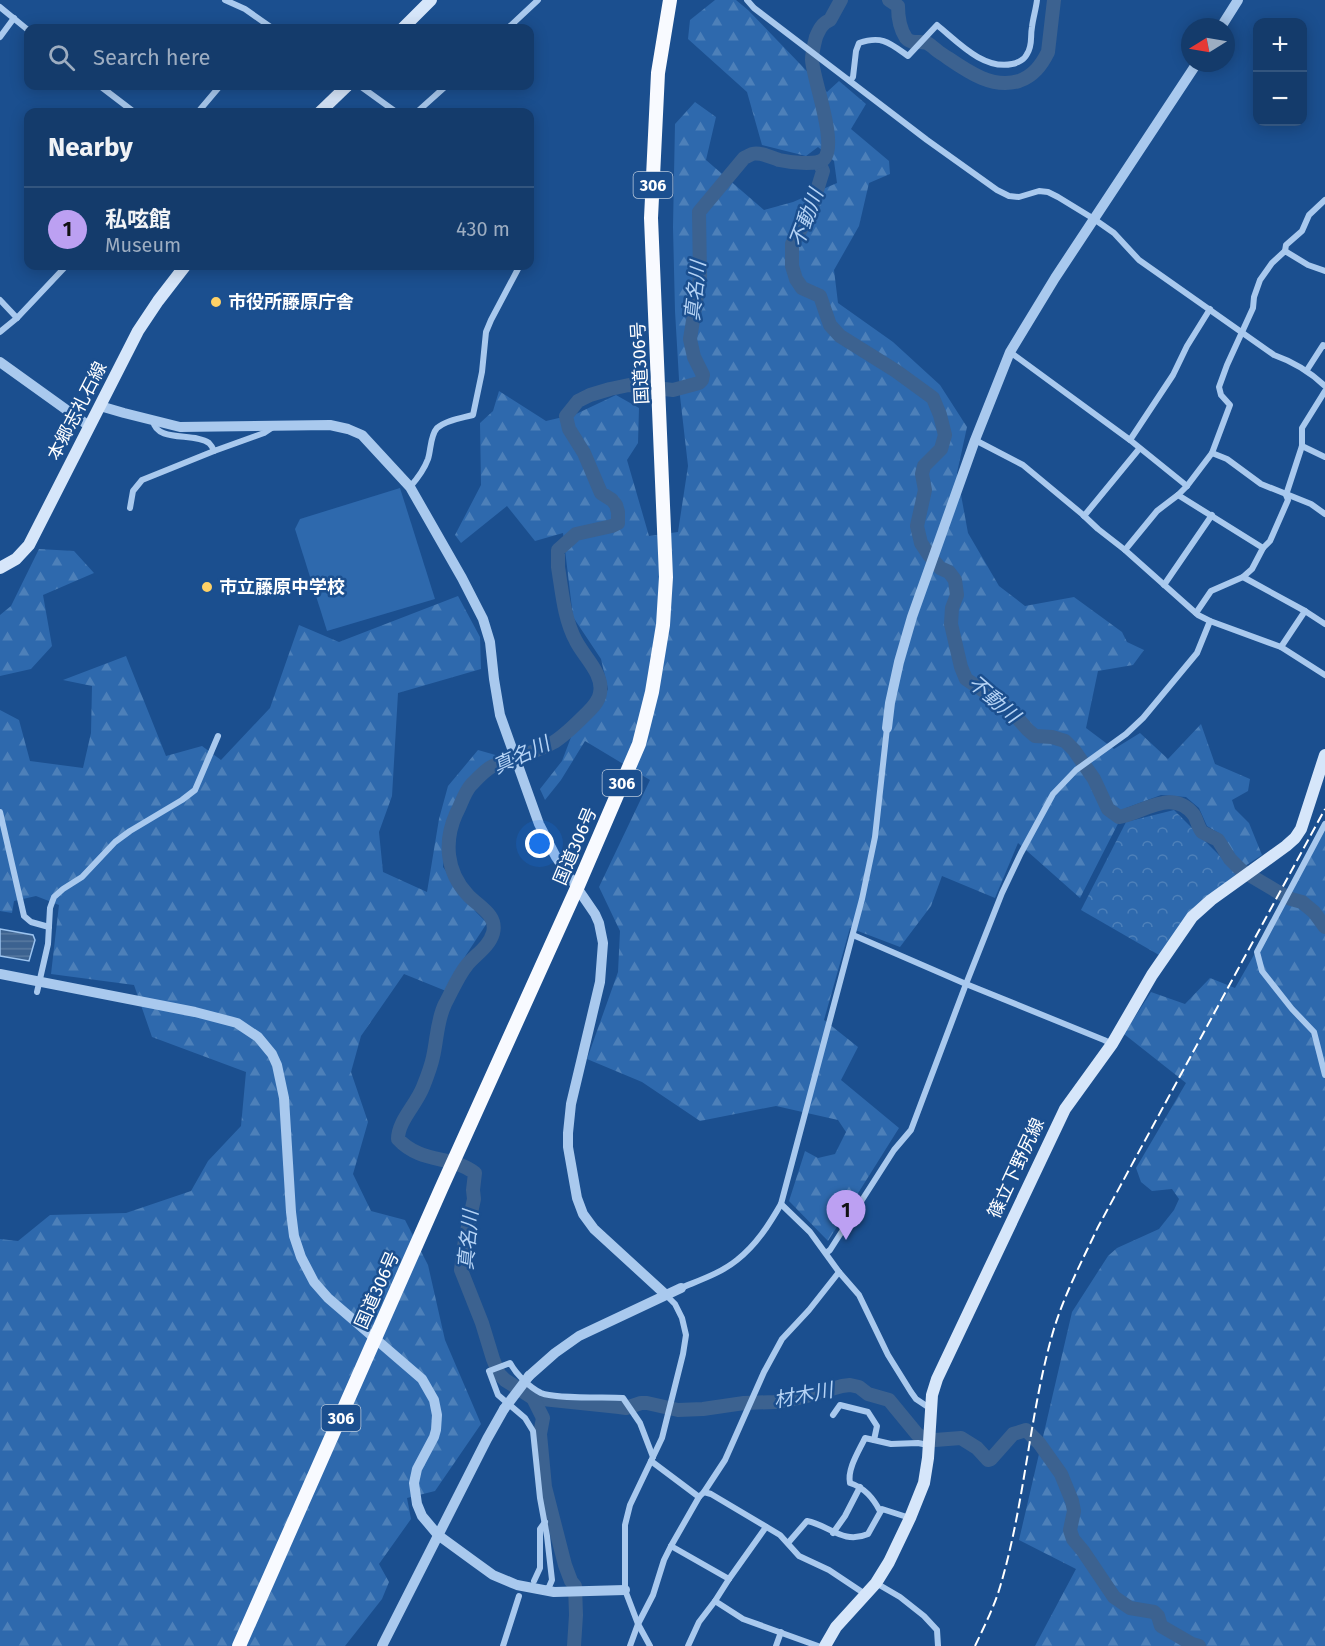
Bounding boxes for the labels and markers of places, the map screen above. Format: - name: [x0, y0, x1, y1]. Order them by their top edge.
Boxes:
- place label: 市役所藤原庁舎: [228, 291, 354, 313]
- marker: 市役所藤原庁舎: [209, 295, 223, 309]
- place label: 市立藤原中学校: [219, 576, 345, 598]
- marker: 市立藤原中学校: [200, 580, 214, 594]
- pin: 1: [826, 1190, 866, 1240]

